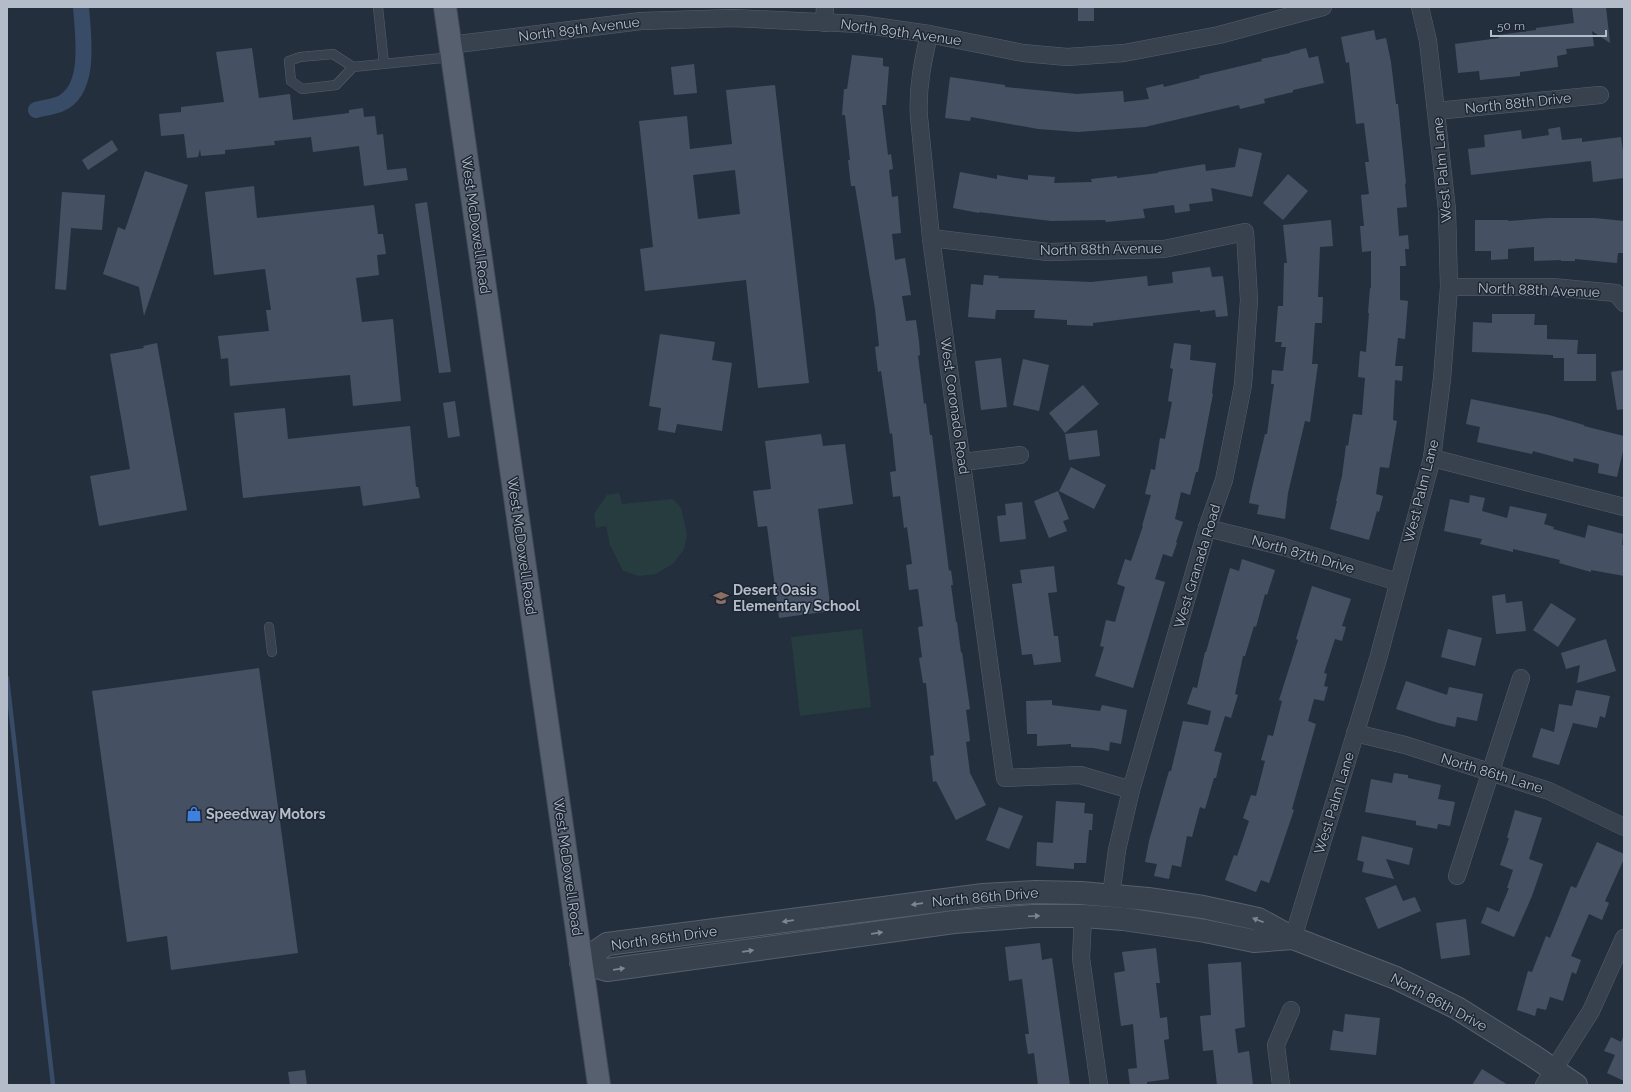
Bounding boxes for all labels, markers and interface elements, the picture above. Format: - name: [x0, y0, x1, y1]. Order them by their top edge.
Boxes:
- scale bar: [1491, 12, 1606, 38]
- street label: North 89th Avenue: [517, 14, 641, 44]
- street label: North 89th Avenue: [839, 16, 963, 48]
- text: 50 m: [1497, 19, 1525, 33]
- street label: North 88th Drive: [1464, 89, 1572, 117]
- street label: West Palm Lane: [1429, 117, 1455, 223]
- street label: West McDowell Road: [458, 155, 494, 295]
- street label: North 88th Avenue: [1040, 240, 1162, 258]
- street label: North 88th Avenue: [1478, 280, 1600, 300]
- street label: West Coronado Road: [937, 337, 973, 475]
- street label: West Palm Lane: [1400, 438, 1442, 544]
- street label: West McDowell Road: [504, 476, 540, 616]
- street label: West Granada Road: [1171, 502, 1223, 630]
- street label: North 87th Drive: [1250, 532, 1356, 576]
- place label: Desert Oasis Elementary School: [733, 582, 861, 614]
- school or university icon: Desert Oasis Elementary School: [712, 589, 730, 607]
- street label: West Palm Lane: [1311, 750, 1357, 856]
- street label: North 86th Lane: [1439, 750, 1545, 796]
- street label: West McDowell Road: [550, 797, 586, 937]
- shop icon: Speedway Motors: [185, 805, 203, 823]
- place label: Speedway Motors: [206, 806, 326, 822]
- street label: North 86th Drive: [931, 884, 1039, 910]
- one-way arrow: [911, 901, 923, 907]
- one-way arrow: [1028, 913, 1041, 919]
- one-way arrow: [1252, 916, 1264, 922]
- one-way arrow: [782, 918, 794, 924]
- street label: North 86th Drive: [610, 923, 718, 953]
- one-way arrow: [871, 930, 883, 936]
- one-way arrow: [742, 948, 754, 954]
- one-way arrow: [613, 966, 625, 972]
- street label: North 86th Drive: [1388, 970, 1490, 1034]

